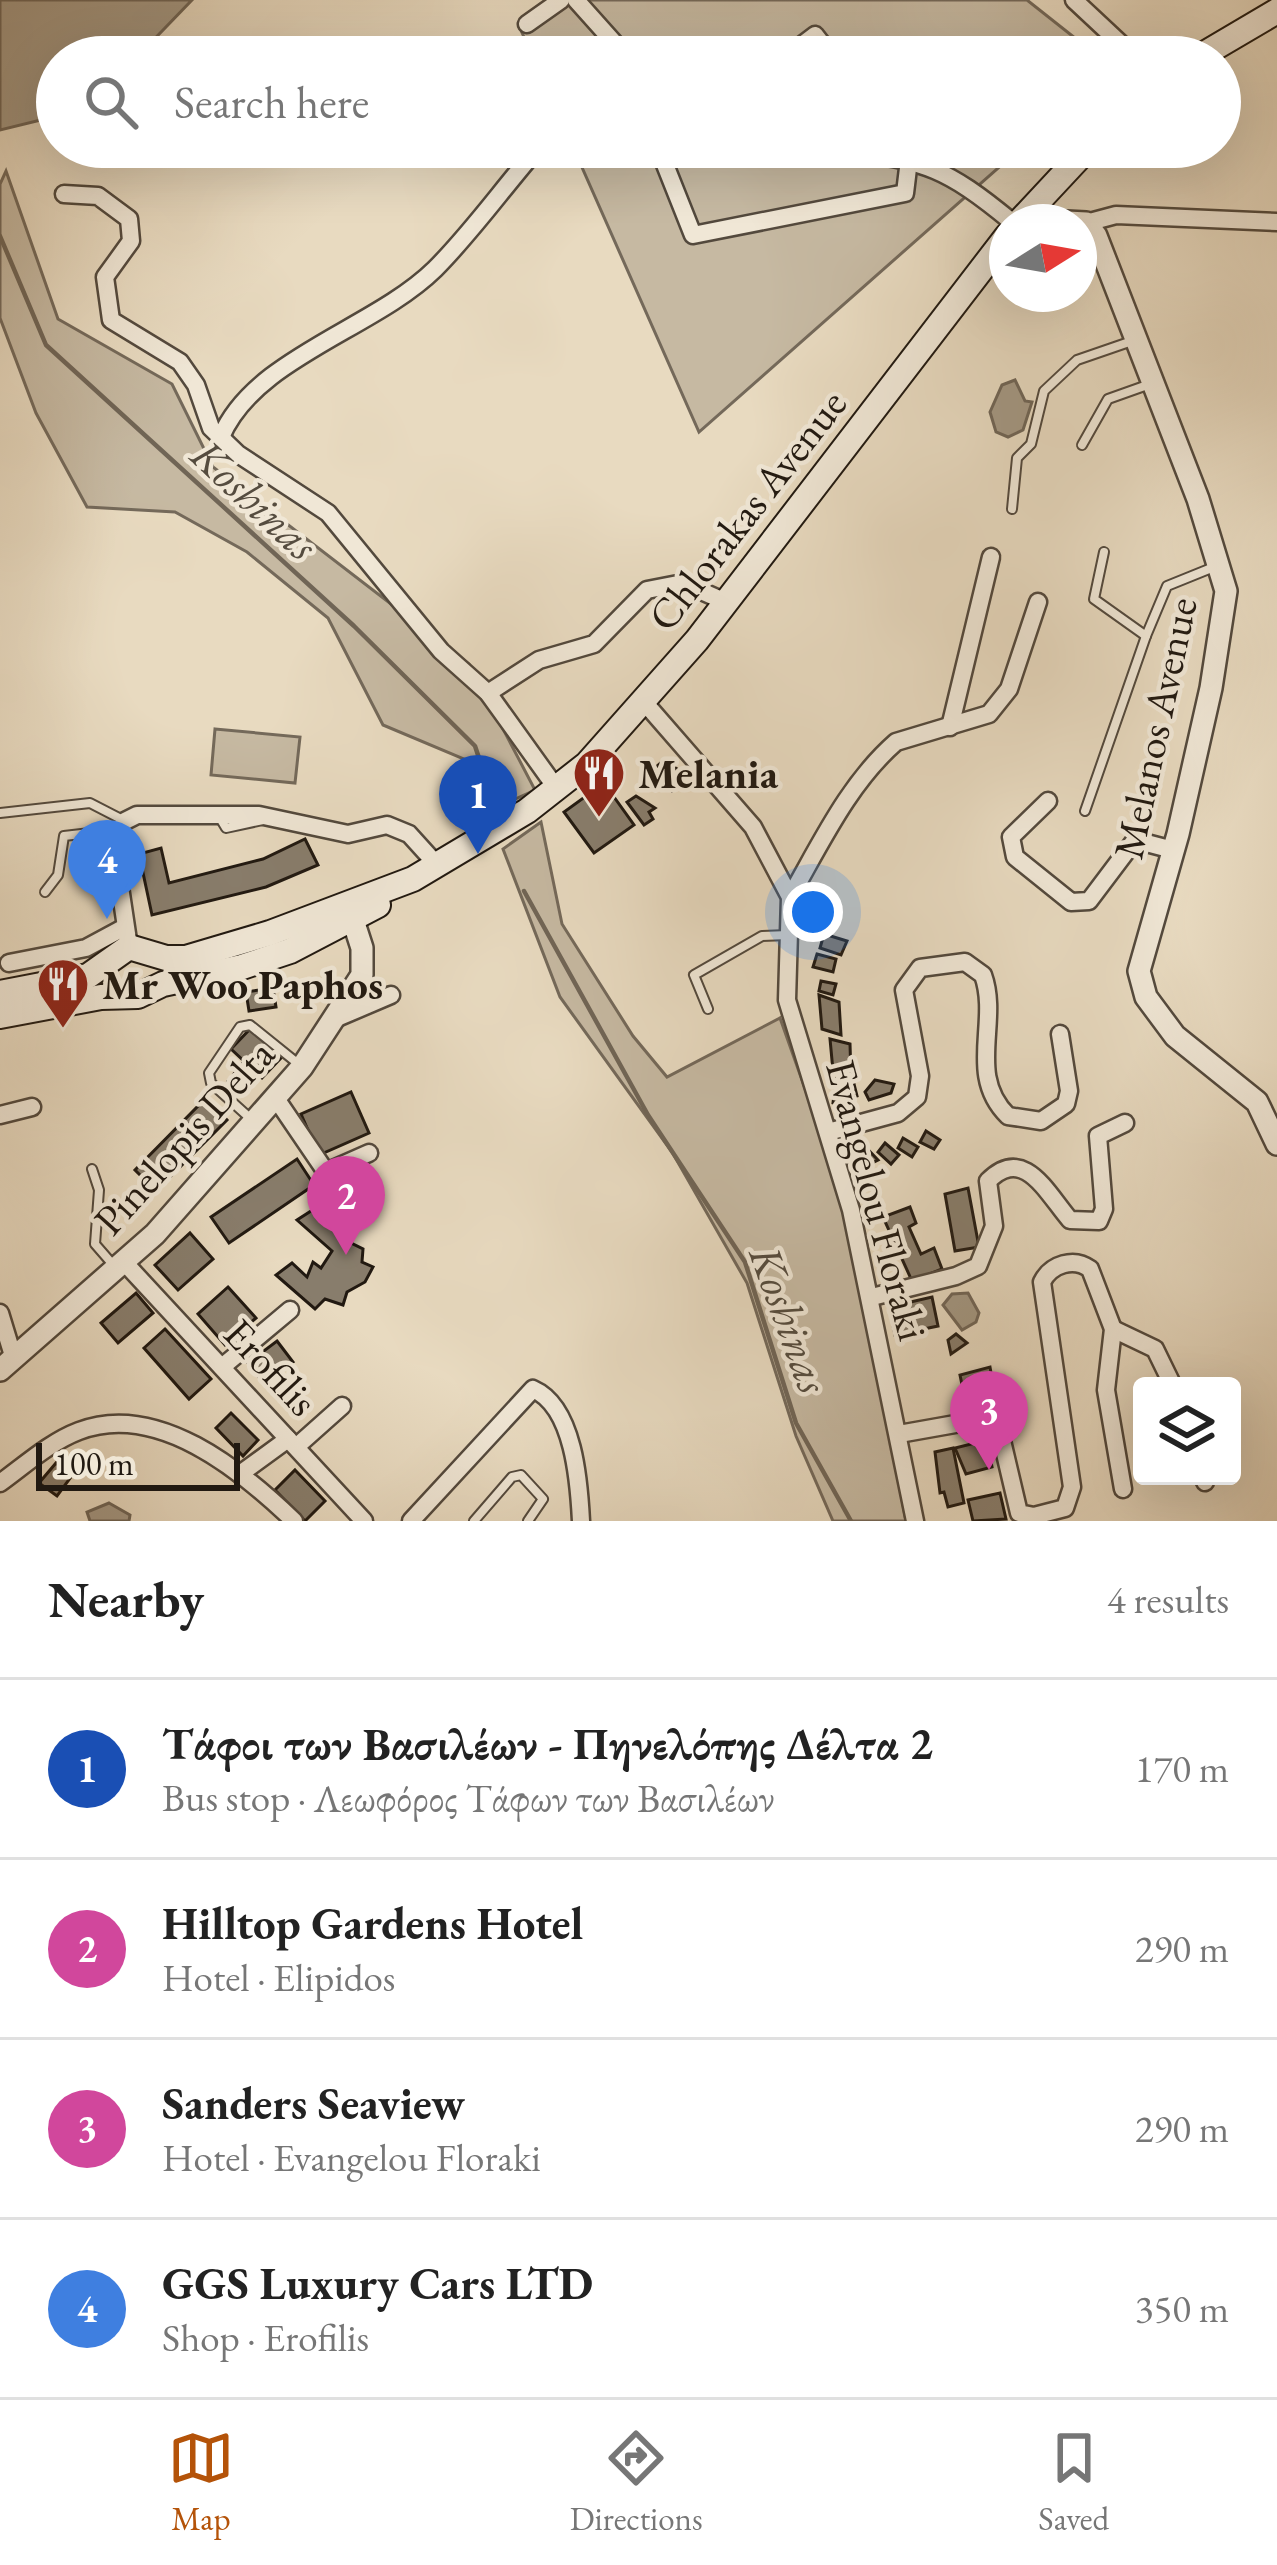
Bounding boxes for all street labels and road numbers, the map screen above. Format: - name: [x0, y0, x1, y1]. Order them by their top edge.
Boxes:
- street label: Chlorakas Avenue: [635, 378, 859, 642]
- street label: Melanos Avenue: [1100, 592, 1210, 864]
- street label: Pinelopis Delta: [82, 1027, 287, 1246]
- street label: Evangelou Floraki: [813, 1054, 941, 1346]
- street label: Erofilis: [212, 1306, 330, 1428]

